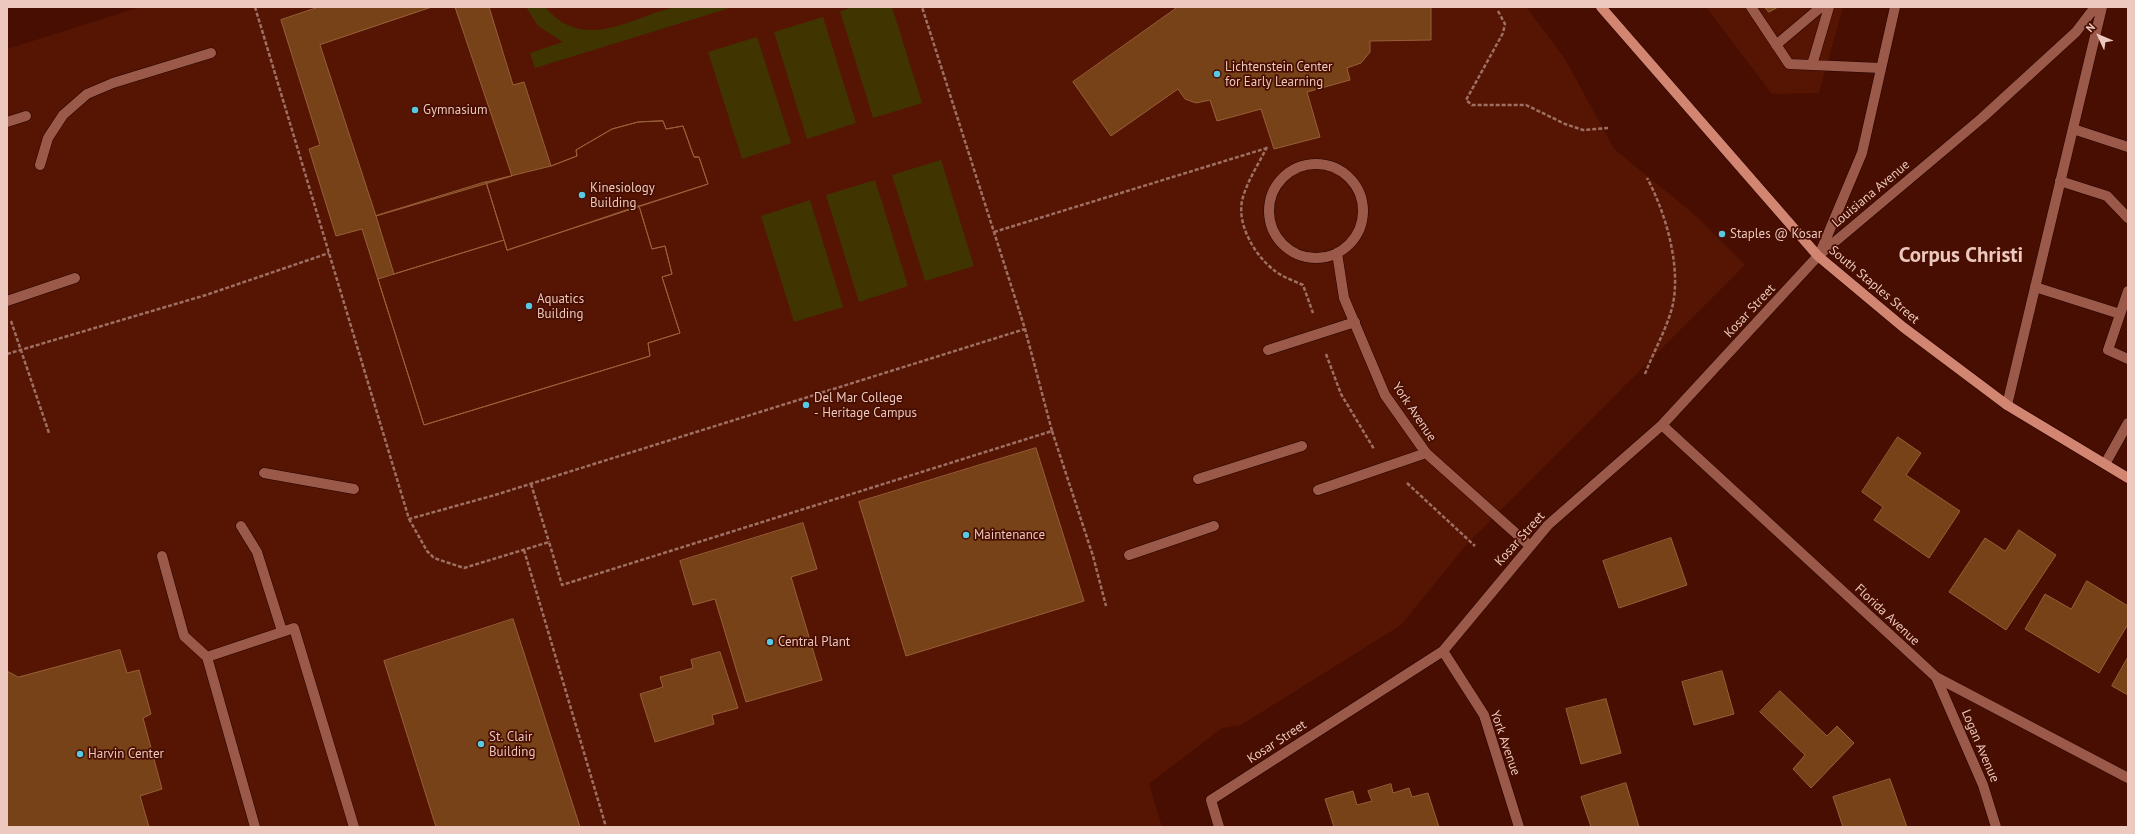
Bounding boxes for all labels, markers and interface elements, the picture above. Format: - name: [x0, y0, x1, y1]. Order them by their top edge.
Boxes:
- north arrow: [2079, 16, 2119, 56]
- text: N: [2083, 20, 2098, 35]
- place label: Lichtenstein Center for Early Learning: [1225, 59, 1333, 90]
- marker: Lichtenstein Center for Early Learning: [1212, 69, 1222, 79]
- place label: Gymnasium: [423, 102, 488, 118]
- marker: Gymnasium: [410, 105, 420, 115]
- street label: Louisiana Avenue: [1829, 157, 1913, 231]
- place label: Kinesiology Building: [590, 180, 655, 211]
- marker: Kinesiology Building: [577, 190, 587, 200]
- place label: Staples @ Kosar: [1730, 226, 1822, 242]
- marker: Staples @ Kosar: [1717, 229, 1727, 239]
- street label: South Staples Street: [1826, 243, 1922, 327]
- district label: Corpus Christi: [1899, 243, 2023, 269]
- street label: Kosar Street: [1721, 281, 1779, 341]
- place label: Aquatics Building: [537, 291, 584, 322]
- marker: Aquatics Building: [524, 301, 534, 311]
- street label: York Avenue: [1389, 380, 1439, 444]
- place label: Del Mar College - Heritage Campus: [814, 390, 917, 421]
- marker: Del Mar College - Heritage Campus: [801, 400, 811, 410]
- street label: Kosar Street: [1492, 509, 1548, 569]
- place label: Maintenance: [974, 527, 1045, 543]
- marker: Maintenance: [961, 530, 971, 540]
- street label: Florida Avenue: [1851, 581, 1923, 649]
- place label: Central Plant: [778, 634, 850, 650]
- marker: Central Plant: [765, 637, 775, 647]
- street label: Logan Avenue: [1958, 707, 2002, 785]
- street label: York Avenue: [1487, 708, 1523, 778]
- street label: Kosar Street: [1245, 717, 1309, 767]
- place label: St. Clair Building: [489, 729, 535, 760]
- marker: St. Clair Building: [476, 739, 486, 749]
- place label: Harvin Center: [88, 746, 164, 762]
- marker: Harvin Center: [75, 749, 85, 759]

